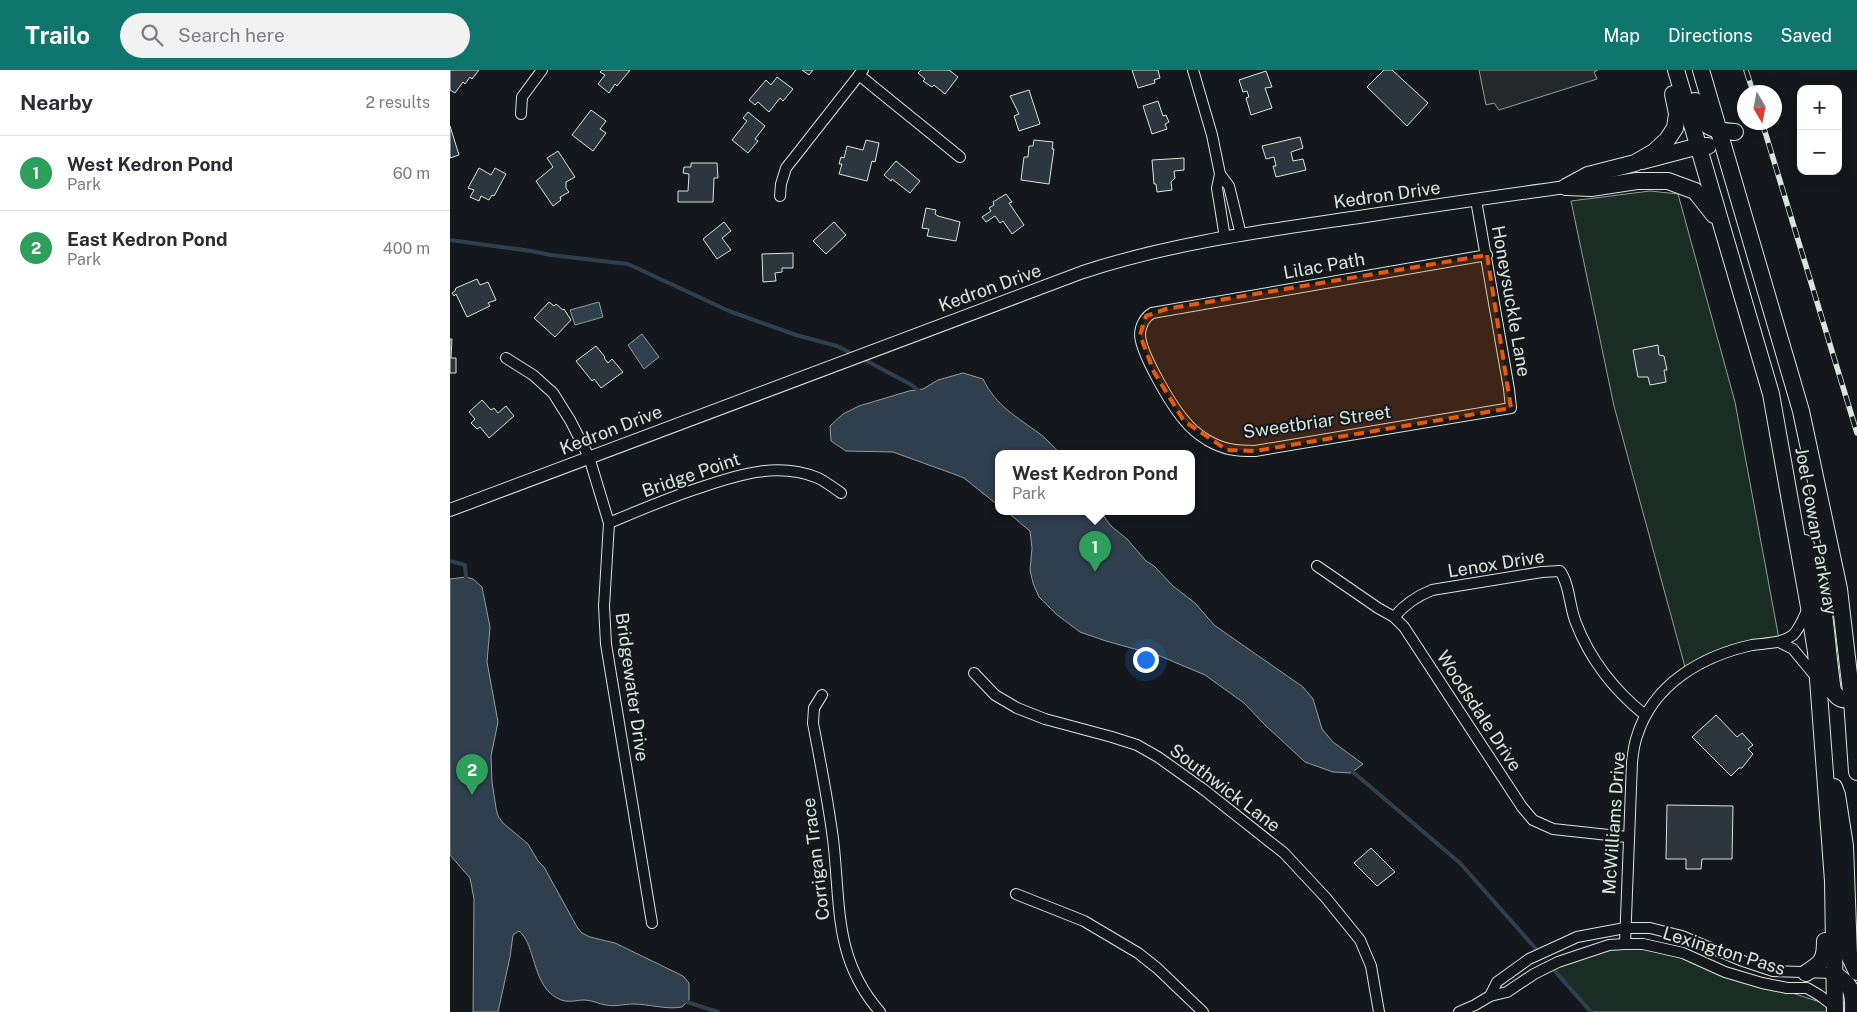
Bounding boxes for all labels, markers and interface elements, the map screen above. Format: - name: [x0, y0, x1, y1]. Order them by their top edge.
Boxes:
- search box: [120, 13, 470, 58]
- text: Trailo: [25, 21, 90, 49]
- icon: search: [138, 21, 166, 49]
- text: Search here: [178, 24, 285, 46]
- text: Map: [1603, 25, 1640, 46]
- text: Directions: [1668, 25, 1753, 46]
- text: Saved: [1781, 25, 1832, 46]
- north arrow: [1737, 85, 1782, 130]
- map controls: [1797, 85, 1842, 175]
- button: +: [1797, 85, 1842, 130]
- text: Nearby: [20, 90, 93, 115]
- text: 2 results: [365, 93, 430, 112]
- button: −: [1797, 130, 1842, 175]
- text: West Kedron Pond: [67, 153, 233, 175]
- text: 1: [33, 164, 39, 183]
- text: 60 m: [393, 164, 430, 183]
- text: Park: [67, 175, 101, 194]
- street label: Kedron Drive: [1332, 177, 1442, 212]
- street label: Honeysuckle Lane: [1488, 224, 1535, 378]
- text: East Kedron Pond: [67, 228, 228, 250]
- text: 2: [31, 239, 41, 258]
- text: 400 m: [383, 239, 430, 258]
- street label: Lilac Path: [1281, 248, 1366, 283]
- text: Park: [67, 250, 101, 269]
- street label: Kedron Drive: [936, 259, 1044, 316]
- street label: Kedron Drive: [557, 400, 665, 459]
- street label: Sweetbriar Street: [1242, 401, 1392, 442]
- street label: Joel Cowan Parkway: [1791, 445, 1842, 617]
- street label: Bridge Point: [639, 448, 743, 501]
- popup: [995, 450, 1195, 515]
- text: West Kedron Pond: [1012, 462, 1178, 484]
- text: Park: [1012, 484, 1046, 503]
- pin: 1: [1079, 531, 1111, 572]
- street label: Lenox Drive: [1446, 545, 1546, 582]
- street label: Bridgewater Drive: [612, 611, 653, 763]
- street label: Woodsdale Drive: [1433, 646, 1526, 775]
- your location: [1133, 647, 1159, 673]
- street label: Southwick Lane: [1166, 739, 1285, 836]
- street label: McWilliams Drive: [1598, 751, 1629, 895]
- pin: 2: [456, 754, 488, 795]
- street label: Corrigan Trace: [798, 797, 833, 922]
- street label: Lexington Pass: [1660, 922, 1788, 979]

